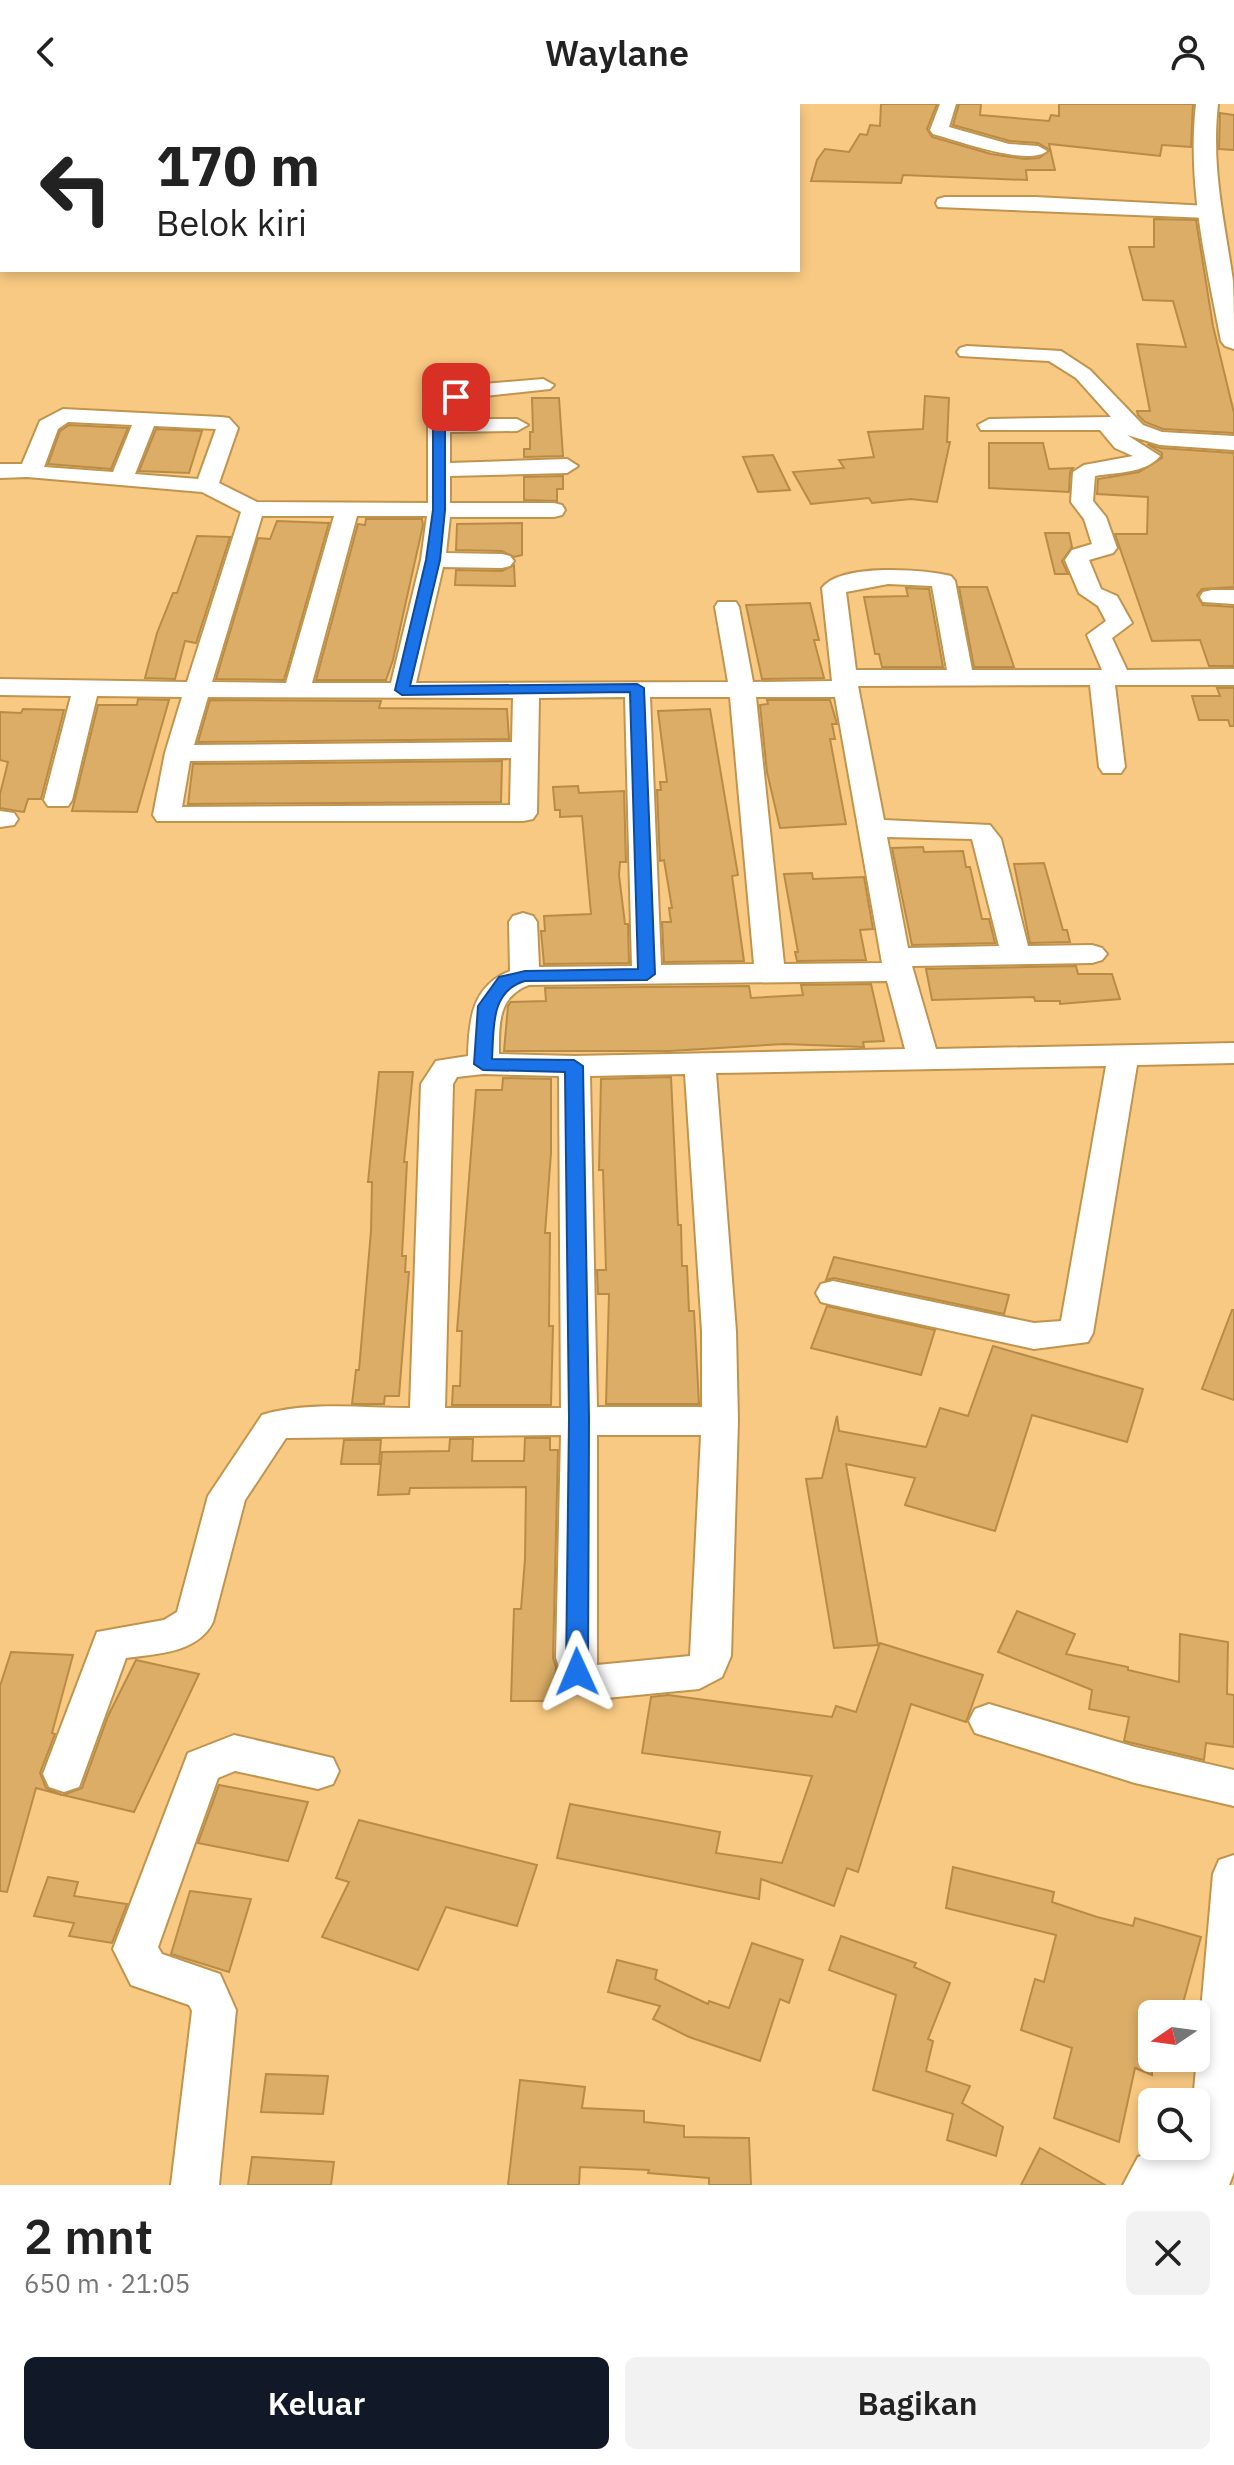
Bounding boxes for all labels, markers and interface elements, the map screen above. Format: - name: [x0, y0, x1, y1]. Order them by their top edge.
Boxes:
- text: Waylane: [545, 29, 689, 76]
- icon: back: [24, 30, 68, 74]
- icon: person: [1166, 30, 1210, 74]
- text: 170 m: [156, 129, 320, 201]
- icon: left: [24, 136, 128, 240]
- text: Belok kiri: [156, 199, 307, 246]
- pin: [422, 363, 490, 431]
- icon: arrive: [434, 375, 478, 419]
- position arrow: [535, 1630, 619, 1714]
- north arrow: [1138, 2000, 1210, 2072]
- map controls: [1138, 2000, 1210, 2160]
- button: search: [1138, 2088, 1210, 2160]
- text: 2 mnt: [24, 2205, 153, 2267]
- button: close: [1126, 2211, 1210, 2295]
- text: 650 m · 21:05: [24, 2266, 190, 2300]
- button: Keluar: [24, 2357, 609, 2449]
- button: Bagikan: [625, 2357, 1210, 2449]

